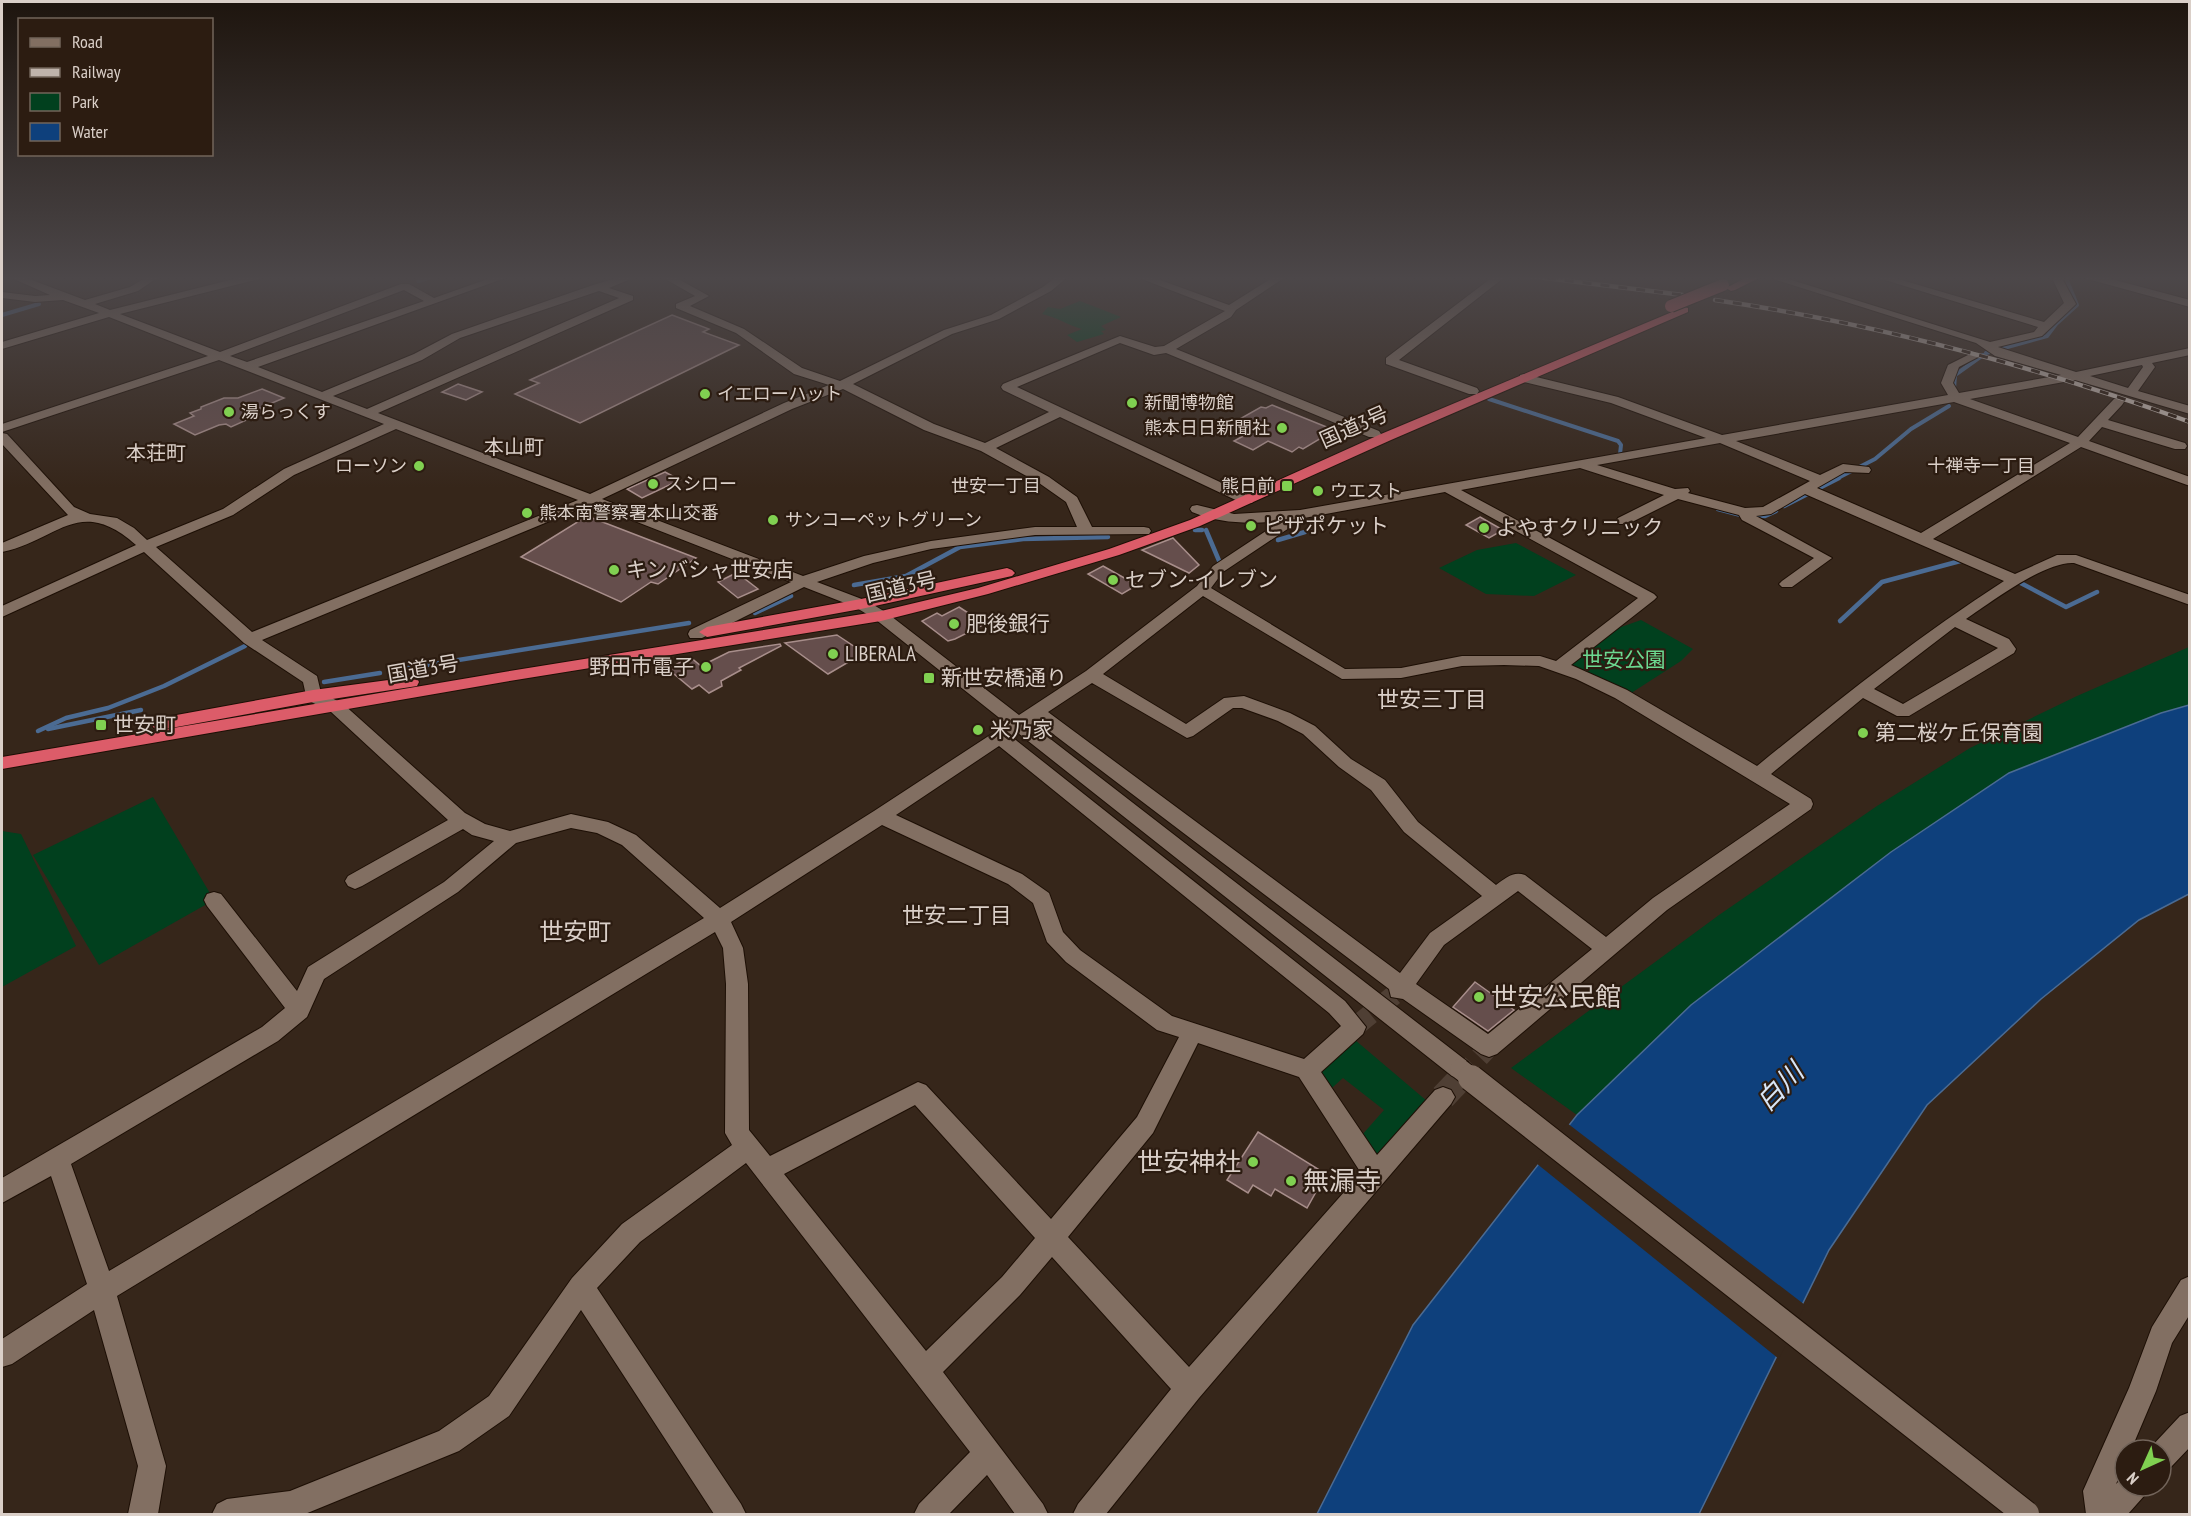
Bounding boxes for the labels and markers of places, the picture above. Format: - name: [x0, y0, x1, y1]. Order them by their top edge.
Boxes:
- place label: イエローハット: [717, 382, 842, 405]
- marker: イエローハット: [698, 387, 712, 401]
- place label: 新聞博物館: [1144, 391, 1234, 414]
- marker: 新聞博物館: [1125, 396, 1139, 410]
- place label: 湯らっくす: [241, 400, 331, 423]
- marker: 湯らっくす: [222, 405, 236, 419]
- place label: 熊本日日新聞社: [1144, 416, 1270, 439]
- marker: 熊本日日新聞社: [1275, 421, 1289, 435]
- place label: ローソン: [335, 454, 407, 477]
- marker: ローソン: [412, 459, 426, 473]
- place label: スシロー: [665, 472, 737, 495]
- place label: 熊日前: [1221, 474, 1275, 497]
- marker: スシロー: [646, 477, 660, 491]
- marker: 熊日前: [1280, 479, 1294, 493]
- place label: ウエスト: [1330, 479, 1402, 502]
- marker: ウエスト: [1311, 484, 1325, 498]
- place label: 熊本南警察署本山交番: [539, 501, 719, 524]
- marker: 熊本南警察署本山交番: [520, 506, 534, 520]
- place label: サンコーペットグリーン: [785, 508, 982, 531]
- place label: ピザポケット: [1263, 512, 1389, 539]
- marker: サンコーペットグリーン: [766, 513, 780, 527]
- place label: よやすクリニック: [1496, 514, 1663, 541]
- marker: ピザポケット: [1244, 519, 1258, 533]
- marker: よやすクリニック: [1477, 521, 1491, 535]
- place label: キンバシャ世安店: [626, 556, 793, 583]
- marker: キンバシャ世安店: [607, 563, 621, 577]
- place label: セブン-イレブン: [1125, 566, 1278, 593]
- marker: セブン-イレブン: [1106, 573, 1120, 587]
- place label: 肥後銀行: [966, 610, 1050, 637]
- marker: 肥後銀行: [947, 617, 961, 631]
- place label: LIBERALA: [845, 640, 916, 667]
- marker: LIBERALA: [826, 647, 840, 661]
- place label: 野田市電子: [589, 653, 694, 680]
- marker: 野田市電子: [699, 660, 713, 674]
- place label: 新世安橋通り: [941, 664, 1067, 691]
- marker: 新世安橋通り: [922, 671, 936, 685]
- place label: 世安町: [113, 711, 176, 738]
- place label: 米乃家: [990, 716, 1053, 743]
- marker: 世安町: [94, 718, 108, 732]
- place label: 第二桜ケ丘保育園: [1875, 719, 2043, 746]
- marker: 米乃家: [971, 723, 985, 737]
- marker: 第二桜ケ丘保育園: [1856, 726, 1870, 740]
- place label: 世安公民館: [1491, 980, 1621, 1013]
- marker: 世安公民館: [1472, 990, 1486, 1004]
- place label: 世安神社: [1137, 1145, 1241, 1178]
- marker: 世安神社: [1246, 1155, 1260, 1169]
- place label: 無漏寺: [1303, 1164, 1381, 1197]
- marker: 無漏寺: [1284, 1174, 1298, 1188]

